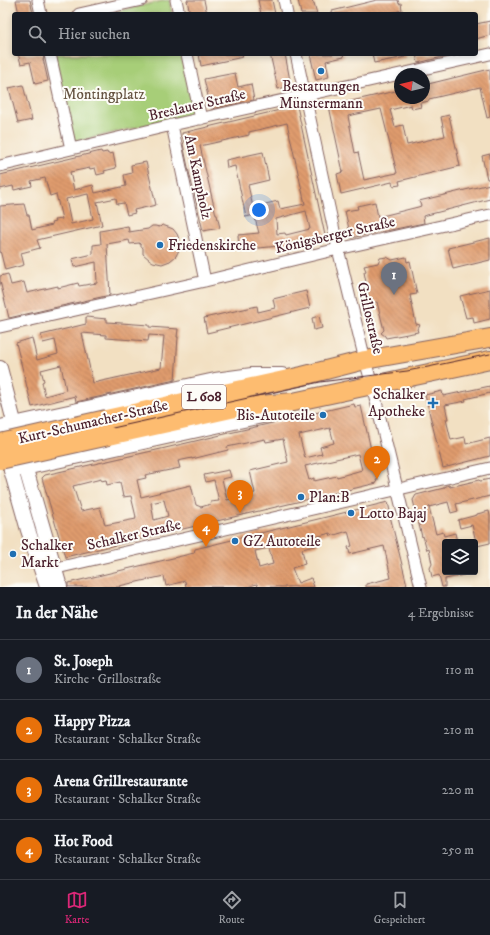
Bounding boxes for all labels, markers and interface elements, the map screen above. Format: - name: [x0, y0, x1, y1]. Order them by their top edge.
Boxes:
- search box: [12, 12, 478, 56]
- icon: search: [26, 23, 48, 45]
- text: Hier suchen: [58, 25, 130, 44]
- marker: Bestattungen Münstermann: [316, 66, 326, 76]
- north arrow: [394, 68, 430, 104]
- place label: Bestattungen Münstermann: [279, 77, 363, 113]
- park label: Möntingplatz: [63, 85, 145, 104]
- street label: Breslauer Straße: [147, 85, 247, 125]
- street label: Am Kampholz: [180, 133, 216, 221]
- your location: [249, 200, 269, 220]
- street label: Königsberger Straße: [273, 212, 397, 258]
- place label: Friedenskirche: [168, 236, 256, 255]
- marker: Friedenskirche: [155, 240, 165, 250]
- pin: 1: [381, 262, 407, 295]
- street label: Grillostraße: [353, 280, 387, 356]
- road number: L 608: [182, 385, 226, 409]
- place label: Schalker Apotheke: [368, 385, 425, 421]
- street label: Kurt-Schumacher-Straße: [16, 396, 170, 448]
- marker: Schalker Apotheke: [428, 398, 438, 408]
- place label: Bis-Autoteile: [236, 406, 315, 425]
- marker: Bis-Autoteile: [318, 410, 328, 420]
- pin: 2: [364, 446, 390, 479]
- pin: 3: [227, 480, 253, 513]
- place label: Plan:B: [309, 488, 350, 507]
- marker: Plan:B: [296, 492, 306, 502]
- place label: Lotto Bajaj: [359, 504, 427, 523]
- marker: Lotto Bajaj: [346, 508, 356, 518]
- pin: 4: [193, 514, 219, 547]
- street label: Schalker Straße: [85, 515, 183, 555]
- place label: GZ Autoteile: [243, 532, 321, 551]
- place label: Schalker Markt: [21, 536, 74, 572]
- marker: GZ Autoteile: [230, 536, 240, 546]
- map controls: [442, 539, 478, 575]
- button: layers: [442, 539, 478, 575]
- marker: Schalker Markt: [8, 549, 18, 559]
- text: In der Nähe: [16, 602, 98, 624]
- text: 4 Ergebnisse: [408, 605, 474, 621]
- text: St. Joseph: [54, 652, 113, 671]
- text: 1: [27, 662, 31, 678]
- text: 110 m: [445, 662, 474, 678]
- text: Kirche · Grillostraße: [54, 671, 161, 687]
- text: Happy Pizza: [54, 712, 130, 731]
- text: 2: [26, 722, 32, 738]
- text: 210 m: [443, 722, 474, 738]
- text: Restaurant · Schalker Straße: [54, 731, 201, 747]
- text: Arena Grillrestaurante: [54, 772, 188, 791]
- text: 3: [27, 782, 31, 798]
- text: 220 m: [442, 782, 474, 798]
- text: Restaurant · Schalker Straße: [54, 791, 201, 807]
- text: Hot Food: [54, 832, 112, 851]
- text: 4: [25, 842, 33, 858]
- text: 250 m: [442, 842, 474, 858]
- text: Restaurant · Schalker Straße: [54, 851, 201, 867]
- tab: Karte: [65, 889, 89, 927]
- tab: Route: [219, 889, 245, 927]
- tab: Gespeichert: [374, 889, 425, 927]

